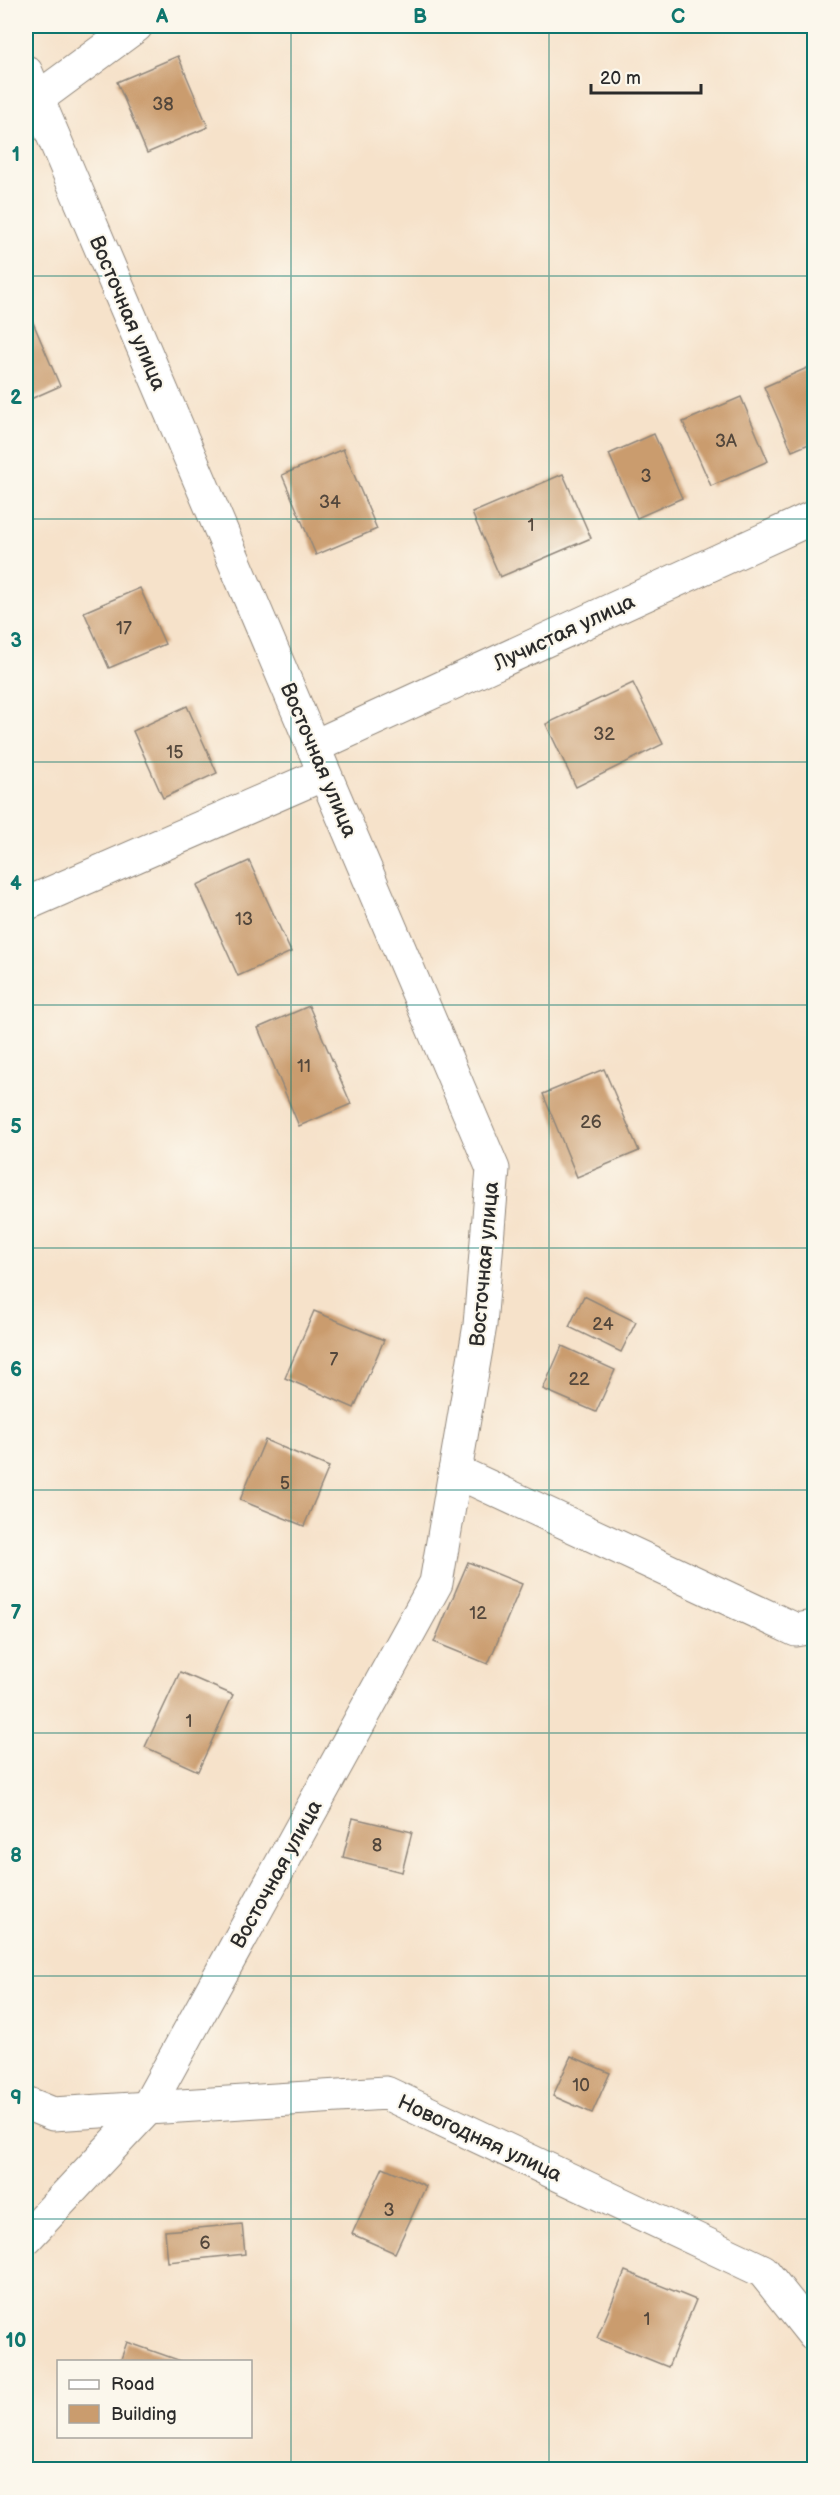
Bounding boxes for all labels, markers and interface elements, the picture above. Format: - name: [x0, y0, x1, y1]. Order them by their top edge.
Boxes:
- text: A: [155, 5, 169, 29]
- text: B: [413, 5, 427, 29]
- text: C: [671, 5, 685, 29]
- scale bar: [591, 57, 700, 95]
- text: 20 m: [600, 68, 641, 89]
- house number: 38: [152, 94, 174, 115]
- text: 1: [12, 143, 20, 167]
- street label: Восточная улица: [84, 232, 172, 395]
- text: 2: [10, 386, 22, 410]
- house number: 3А: [715, 431, 737, 452]
- house number: 3: [640, 466, 652, 487]
- house number: 34: [319, 492, 341, 513]
- house number: 1: [528, 515, 534, 536]
- street label: Лучистая улица: [489, 589, 639, 677]
- house number: 17: [116, 618, 132, 639]
- text: 3: [10, 629, 22, 653]
- street label: Восточная улица: [275, 679, 363, 842]
- house number: 32: [593, 724, 615, 745]
- house number: 15: [166, 742, 184, 763]
- text: 4: [10, 872, 22, 896]
- house number: 13: [235, 909, 253, 930]
- house number: 11: [297, 1056, 311, 1077]
- house number: 26: [580, 1112, 602, 1133]
- text: 5: [10, 1115, 22, 1139]
- street label: Восточная улица: [465, 1180, 504, 1348]
- house number: 24: [592, 1314, 614, 1335]
- house number: 7: [330, 1349, 339, 1370]
- text: 6: [10, 1358, 22, 1382]
- house number: 22: [568, 1369, 590, 1390]
- house number: 5: [280, 1473, 290, 1494]
- text: 7: [10, 1601, 22, 1625]
- house number: 12: [469, 1603, 487, 1624]
- house number: 1: [186, 1711, 192, 1732]
- street label: Восточная улица: [225, 1795, 328, 1953]
- house number: 8: [372, 1835, 382, 1856]
- text: 8: [10, 1844, 22, 1868]
- house number: 10: [572, 2075, 590, 2096]
- text: 9: [10, 2086, 22, 2110]
- street label: Новогодняя улица: [394, 2089, 566, 2188]
- house number: 3: [383, 2200, 395, 2221]
- house number: 6: [200, 2233, 211, 2254]
- house number: 1: [644, 2309, 650, 2330]
- text: 10: [6, 2329, 26, 2353]
- legend: [57, 2360, 252, 2438]
- text: Road: [111, 2374, 155, 2395]
- text: Building: [111, 2404, 177, 2425]

